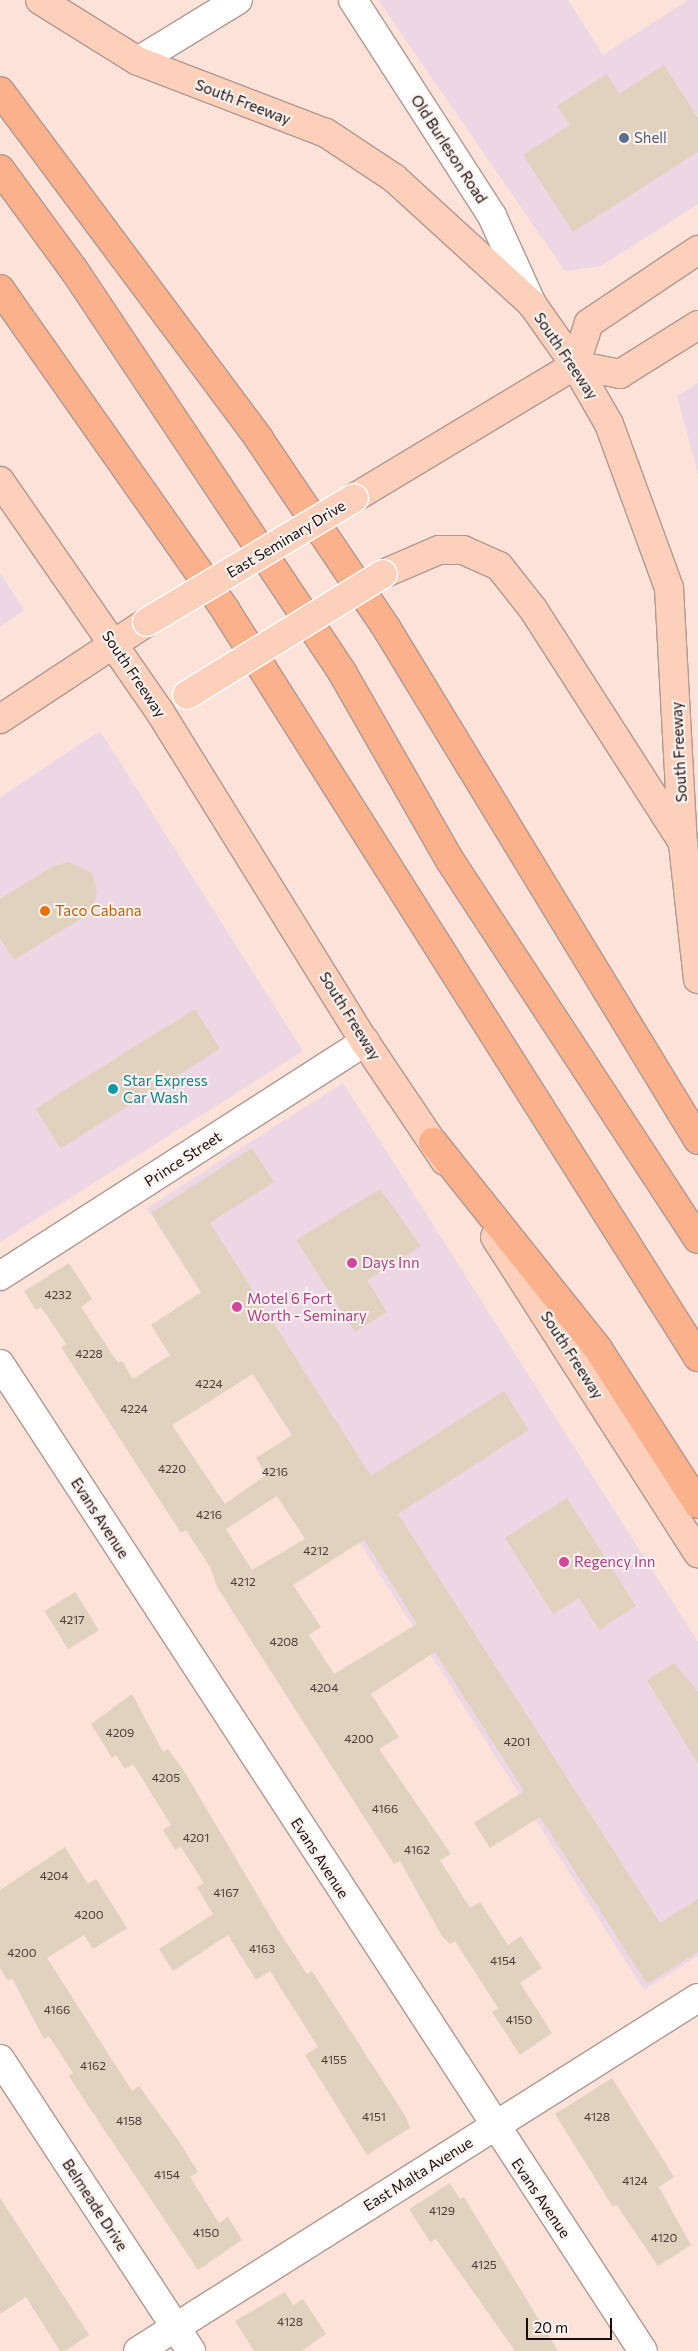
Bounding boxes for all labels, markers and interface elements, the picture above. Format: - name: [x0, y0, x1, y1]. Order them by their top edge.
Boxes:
- street label: South Freeway: [193, 76, 293, 128]
- street label: Old Burleson Road: [407, 91, 491, 207]
- place label: Shell: [634, 129, 667, 147]
- marker: Shell: [618, 132, 630, 144]
- street label: South Freeway: [530, 309, 602, 403]
- street label: East Seminary Drive: [223, 496, 349, 582]
- street label: South Freeway: [98, 627, 170, 721]
- street label: South Freeway: [667, 701, 691, 803]
- place label: Taco Cabana: [55, 902, 142, 920]
- marker: Taco Cabana: [39, 905, 51, 917]
- street label: South Freeway: [316, 968, 384, 1064]
- place label: Star Express Car Wash: [123, 1071, 208, 1106]
- marker: Star Express Car Wash: [107, 1083, 119, 1095]
- street label: Prince Street: [141, 1127, 225, 1191]
- place label: Days Inn: [362, 1254, 419, 1272]
- marker: Days Inn: [346, 1257, 358, 1269]
- house number: 4232: [44, 1288, 72, 1302]
- place label: Motel 6 Fort Worth - Seminary: [247, 1289, 367, 1324]
- marker: Motel 6 Fort Worth - Seminary: [231, 1301, 243, 1313]
- street label: South Freeway: [537, 1308, 607, 1402]
- house number: 4228: [75, 1347, 103, 1361]
- house number: 4224: [195, 1377, 223, 1391]
- house number: 4224: [120, 1402, 148, 1416]
- house number: 4220: [158, 1462, 186, 1476]
- house number: 4216: [262, 1465, 288, 1479]
- street label: Evans Avenue: [67, 1474, 133, 1562]
- house number: 4216: [196, 1508, 222, 1522]
- house number: 4212: [303, 1544, 329, 1558]
- place label: Regency Inn: [574, 1553, 655, 1571]
- marker: Regency Inn: [558, 1556, 570, 1568]
- house number: 4212: [230, 1575, 256, 1589]
- house number: 4217: [59, 1613, 85, 1627]
- house number: 4208: [270, 1635, 298, 1649]
- house number: 4204: [310, 1681, 338, 1695]
- house number: 4209: [106, 1726, 134, 1740]
- house number: 4200: [344, 1732, 374, 1746]
- house number: 4201: [504, 1735, 530, 1749]
- house number: 4205: [152, 1771, 180, 1785]
- house number: 4166: [372, 1802, 398, 1816]
- street label: Evans Avenue: [287, 1814, 353, 1902]
- house number: 4201: [183, 1831, 209, 1845]
- house number: 4162: [404, 1843, 430, 1857]
- house number: 4204: [40, 1869, 68, 1883]
- house number: 4167: [213, 1886, 239, 1900]
- house number: 4200: [74, 1908, 104, 1922]
- house number: 4163: [249, 1942, 275, 1956]
- house number: 4200: [7, 1946, 37, 1960]
- house number: 4154: [490, 1954, 516, 1968]
- house number: 4166: [44, 2003, 70, 2017]
- house number: 4150: [506, 2013, 532, 2027]
- house number: 4155: [321, 2053, 347, 2067]
- house number: 4162: [80, 2059, 106, 2073]
- house number: 4151: [362, 2110, 386, 2124]
- house number: 4128: [584, 2110, 610, 2124]
- house number: 4158: [116, 2114, 142, 2128]
- street label: East Malta Avenue: [360, 2133, 476, 2215]
- street label: Evans Avenue: [508, 2155, 574, 2241]
- street label: Belmeade Drive: [59, 2156, 131, 2254]
- house number: 4154: [154, 2168, 180, 2182]
- house number: 4124: [622, 2174, 648, 2188]
- house number: 4129: [429, 2204, 455, 2218]
- house number: 4150: [193, 2226, 219, 2240]
- house number: 4120: [651, 2231, 677, 2245]
- house number: 4125: [471, 2258, 497, 2272]
- scale bar: [528, 2308, 614, 2340]
- house number: 4128: [277, 2315, 303, 2329]
- text: 20 m: [534, 2318, 568, 2336]

